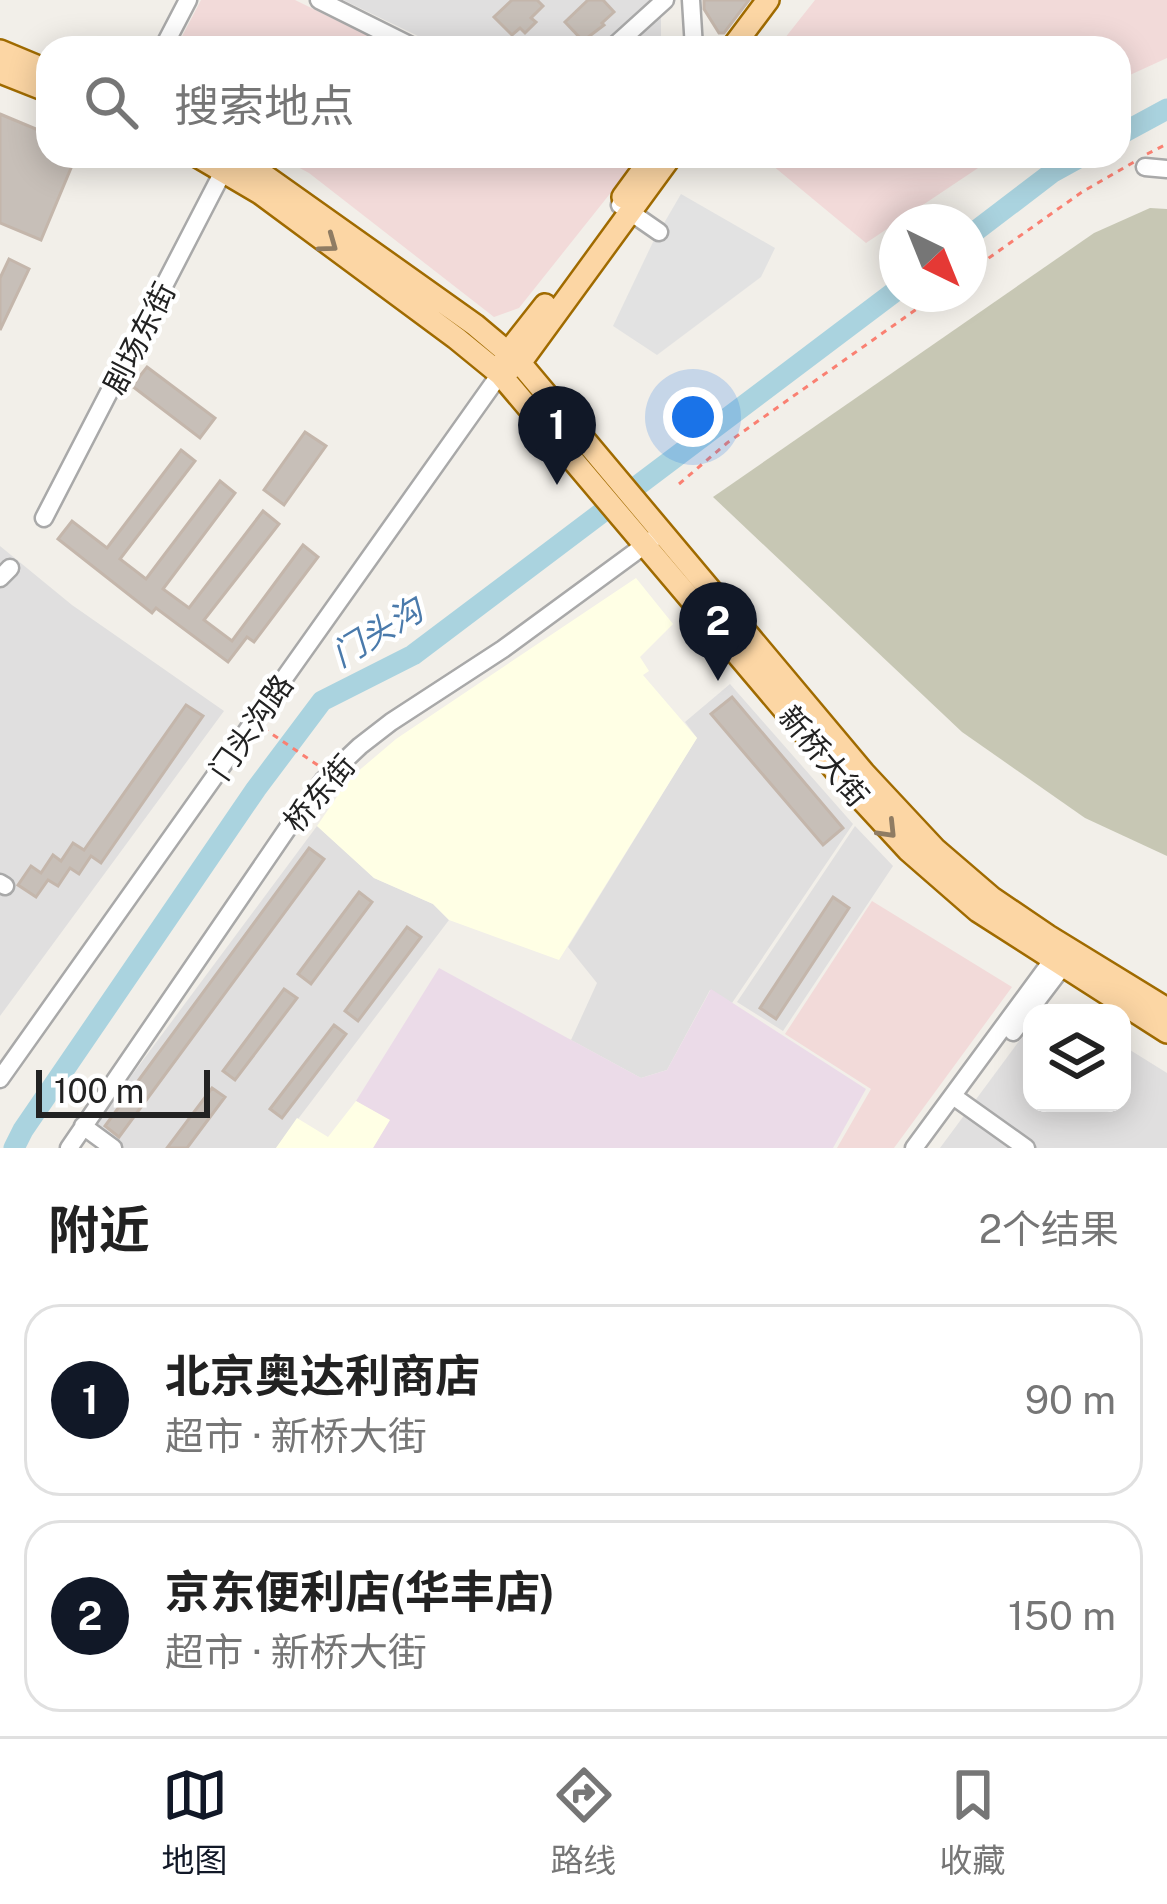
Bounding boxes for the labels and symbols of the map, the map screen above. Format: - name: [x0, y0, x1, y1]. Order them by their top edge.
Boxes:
- north arrow: [879, 204, 987, 312]
- one-way arrow: [316, 230, 337, 252]
- street label: 剧场东街: [96, 276, 182, 400]
- pin: 1: [518, 386, 596, 485]
- your location: [663, 387, 723, 447]
- pin: 2: [679, 582, 757, 681]
- water label: 门头沟: [325, 589, 432, 674]
- street label: 门头沟路: [202, 668, 300, 786]
- street label: 新桥大街: [772, 698, 876, 814]
- street label: 桥东街: [276, 747, 362, 839]
- one-way arrow: [874, 816, 896, 838]
- scale bar: [36, 1064, 210, 1117]

